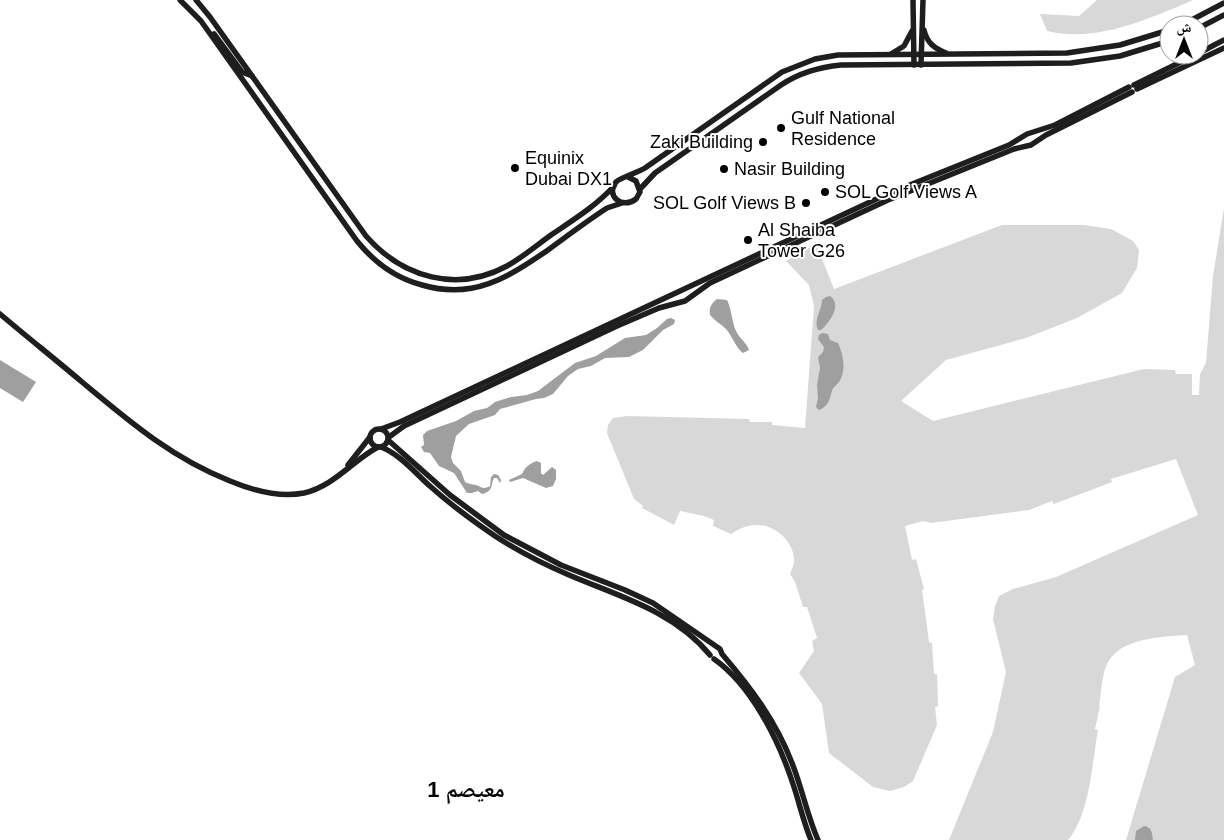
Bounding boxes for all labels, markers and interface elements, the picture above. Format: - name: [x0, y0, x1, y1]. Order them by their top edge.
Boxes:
- north arrow: [1159, 15, 1209, 65]
- text: ش: [1177, 19, 1192, 36]
- place label: Gulf National Residence: [791, 108, 895, 149]
- marker: Gulf National Residence: [775, 122, 787, 134]
- place label: Zaki Building: [650, 132, 753, 152]
- marker: Zaki Building: [757, 136, 769, 148]
- place label: Equinix Dubai DX1: [525, 148, 612, 189]
- place label: Nasir Building: [734, 159, 845, 179]
- marker: Equinix Dubai DX1: [509, 162, 521, 174]
- marker: Nasir Building: [718, 163, 730, 175]
- place label: SOL Golf Views A: [835, 182, 977, 202]
- marker: SOL Golf Views A: [819, 186, 831, 198]
- place label: SOL Golf Views B: [653, 193, 796, 213]
- marker: SOL Golf Views B: [800, 197, 812, 209]
- place label: Al Shaiba Tower G26: [758, 220, 845, 261]
- marker: Al Shaiba Tower G26: [742, 234, 754, 246]
- district label: معيصم 1: [427, 777, 505, 804]

